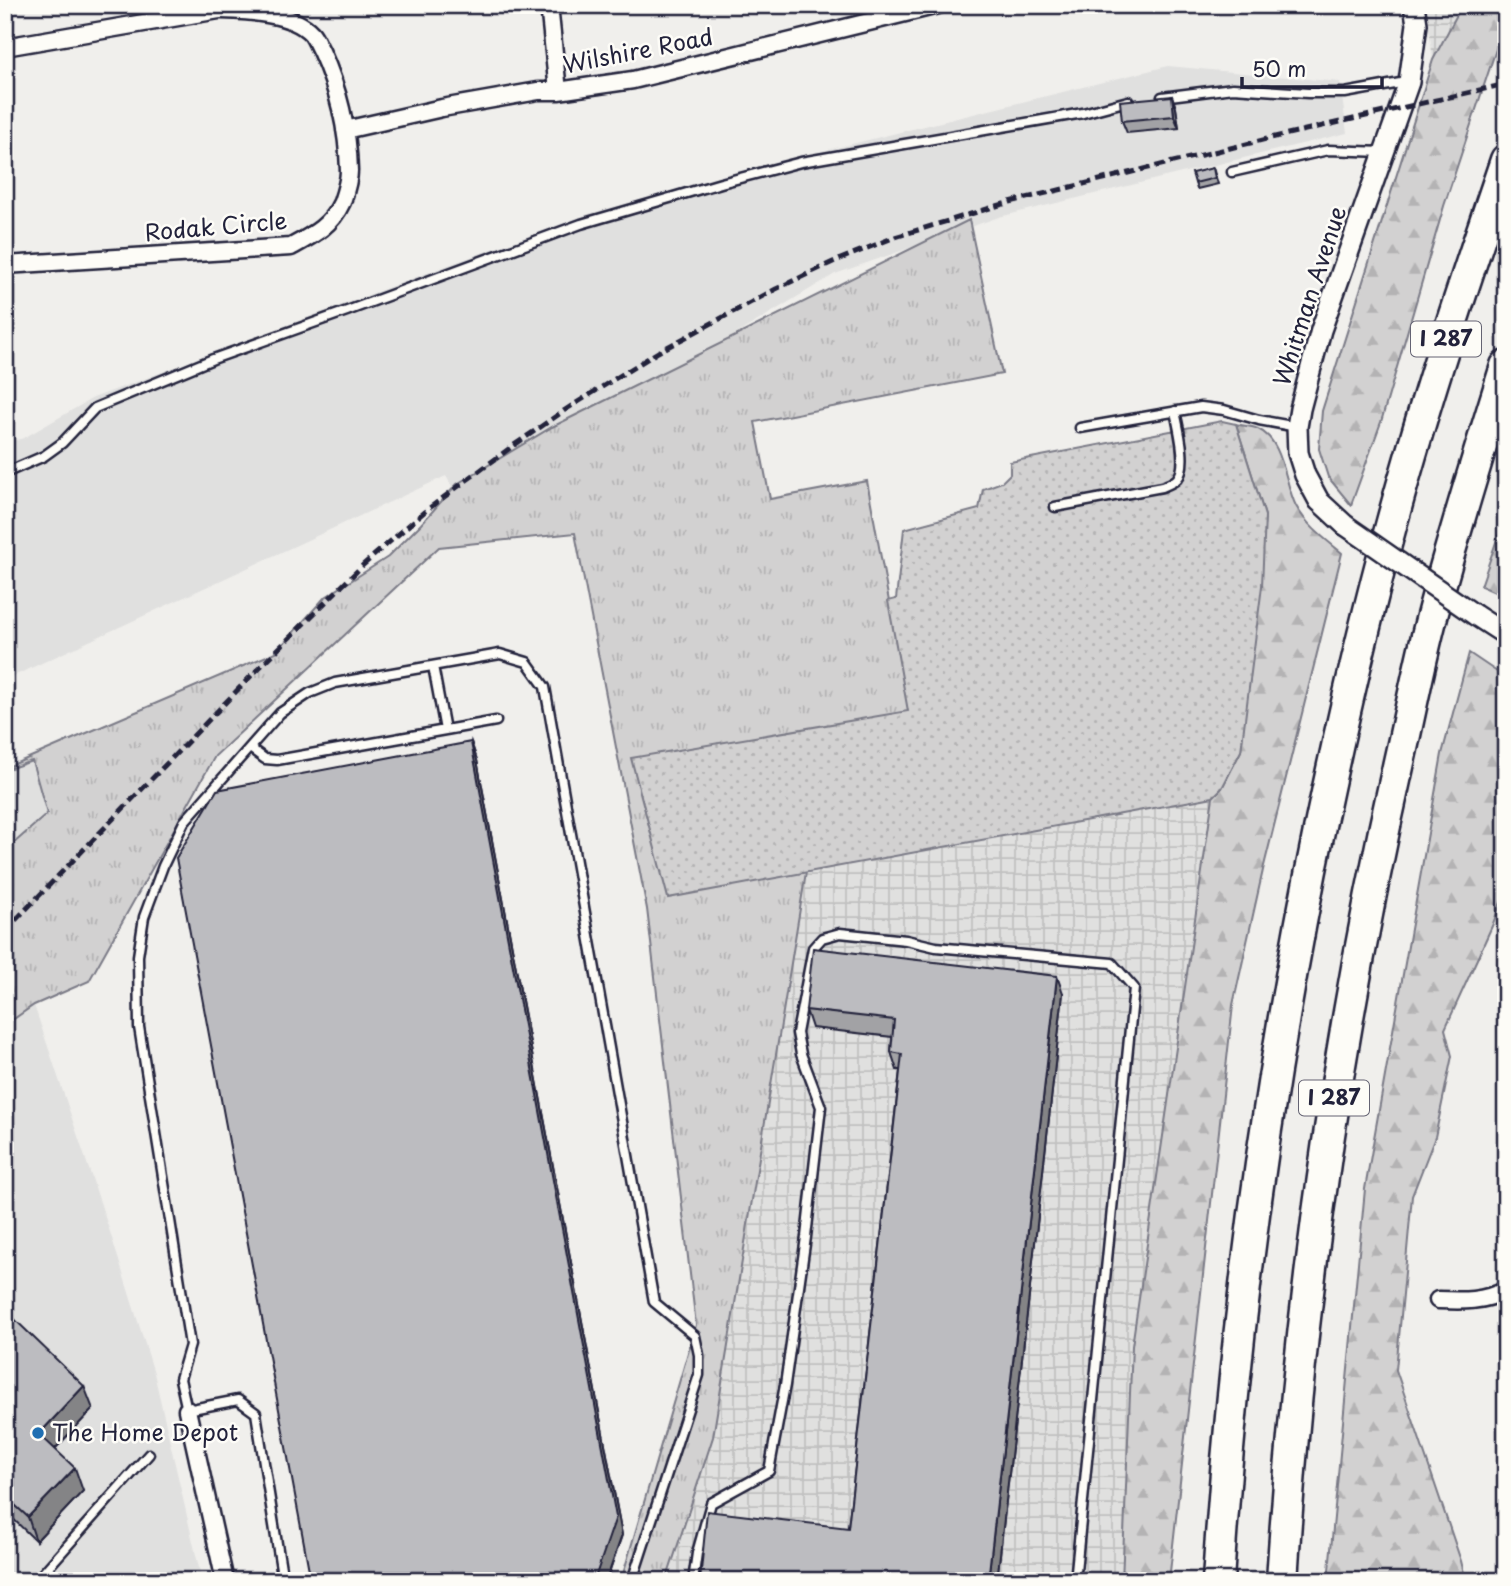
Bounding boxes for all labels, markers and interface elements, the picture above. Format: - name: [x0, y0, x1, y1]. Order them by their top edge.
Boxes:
- street label: Wilshire Road: [560, 18, 716, 81]
- scale bar: [1242, 46, 1382, 90]
- text: 50 m: [1252, 52, 1306, 84]
- street label: Whitman Avenue: [1263, 201, 1354, 390]
- street label: Rodak Circle: [143, 202, 289, 249]
- road number: I 287: [1411, 322, 1481, 356]
- road number: I 287: [1299, 1080, 1369, 1116]
- place label: The Home Depot: [52, 1414, 238, 1449]
- marker: The Home Depot: [30, 1425, 46, 1441]

